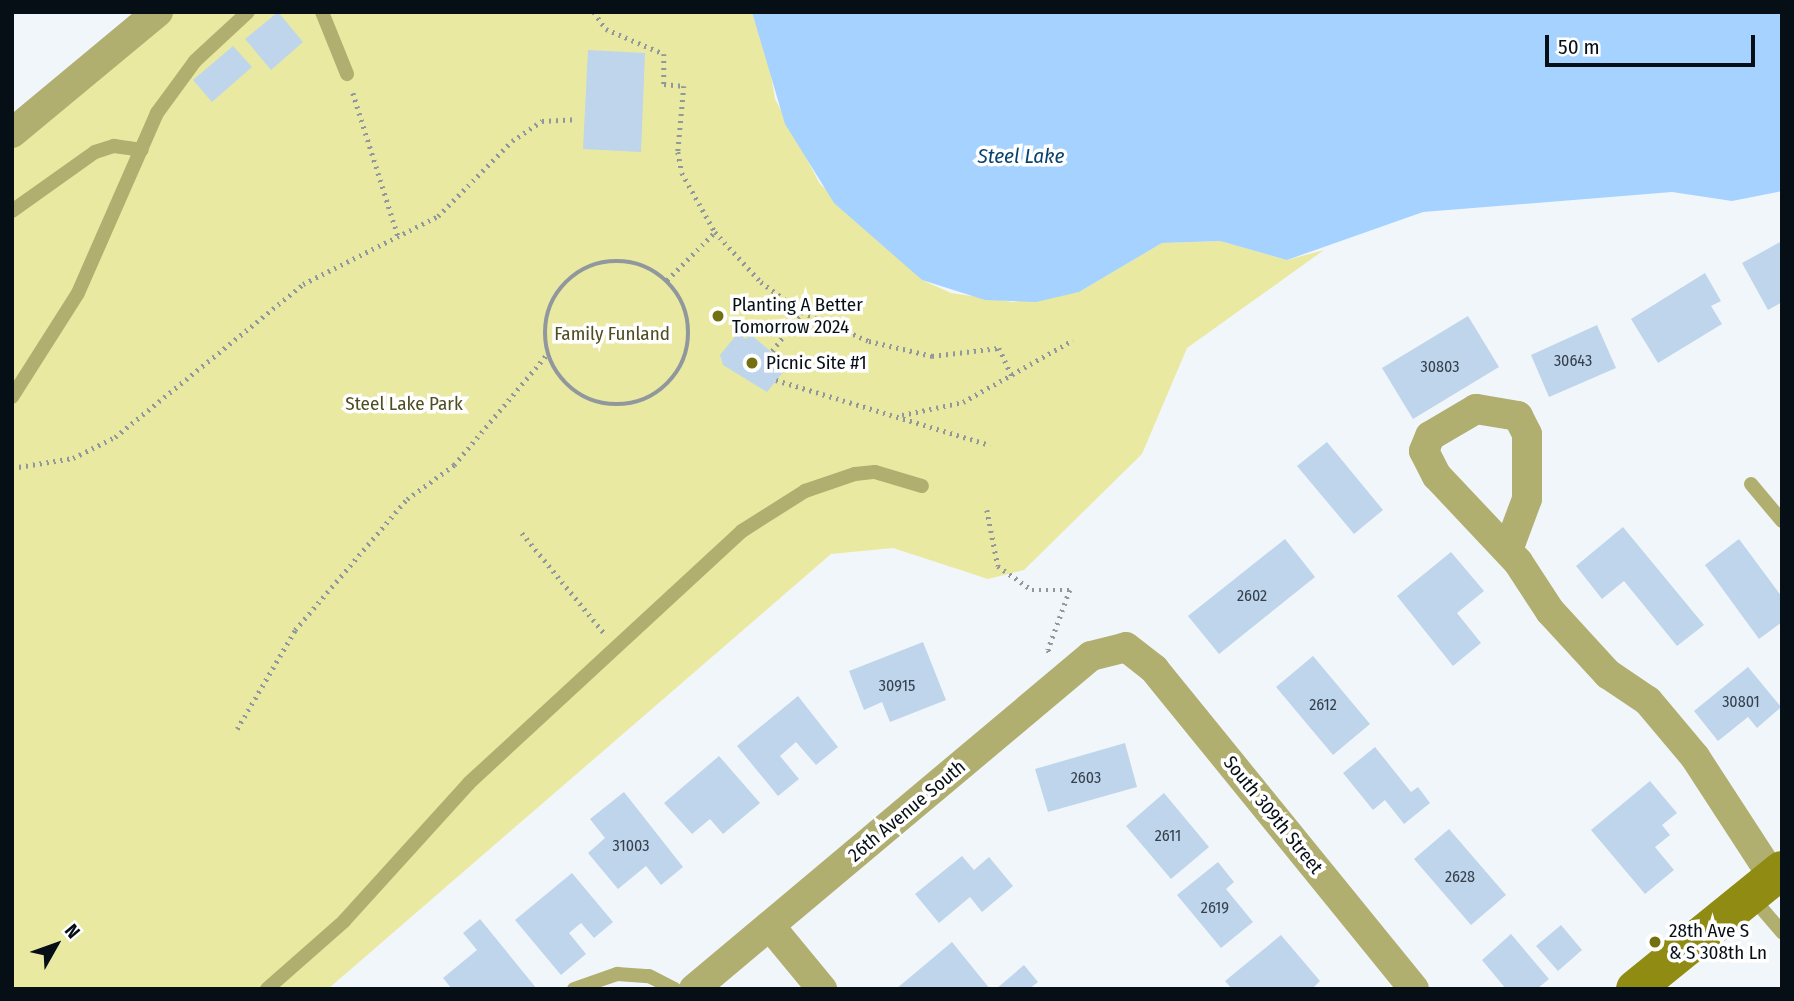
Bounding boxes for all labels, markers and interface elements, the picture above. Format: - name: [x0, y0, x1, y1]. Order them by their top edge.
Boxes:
- scale bar: [1549, 21, 1759, 65]
- text: 50 m: [1558, 34, 1600, 60]
- water label: Steel Lake: [978, 143, 1064, 169]
- place label: Planting A Better Tomorrow 2024: [732, 294, 863, 338]
- marker: Planting A Better Tomorrow 2024: [710, 308, 726, 324]
- park label: Family Funland: [554, 323, 670, 345]
- house number: 30643: [1554, 351, 1592, 371]
- place label: Picnic Site #1: [766, 352, 867, 374]
- marker: Picnic Site #1: [744, 355, 760, 371]
- house number: 30803: [1421, 357, 1459, 377]
- park label: Steel Lake Park: [345, 393, 463, 415]
- house number: 2602: [1237, 586, 1267, 606]
- house number: 30915: [879, 676, 915, 696]
- house number: 30801: [1722, 692, 1760, 712]
- house number: 2612: [1309, 695, 1337, 715]
- street label: South 309th Street: [1219, 751, 1327, 879]
- street label: 26th Avenue South: [844, 755, 970, 867]
- house number: 2603: [1071, 768, 1101, 788]
- house number: 2611: [1155, 826, 1181, 846]
- house number: 31003: [613, 836, 649, 856]
- house number: 2628: [1445, 867, 1475, 887]
- house number: 2619: [1201, 898, 1229, 918]
- north arrow: [21, 910, 91, 980]
- text: N: [60, 919, 85, 943]
- place label: 28th Ave S & S 308th Ln: [1669, 920, 1767, 964]
- marker: 28th Ave S & S 308th Ln: [1647, 934, 1663, 950]

